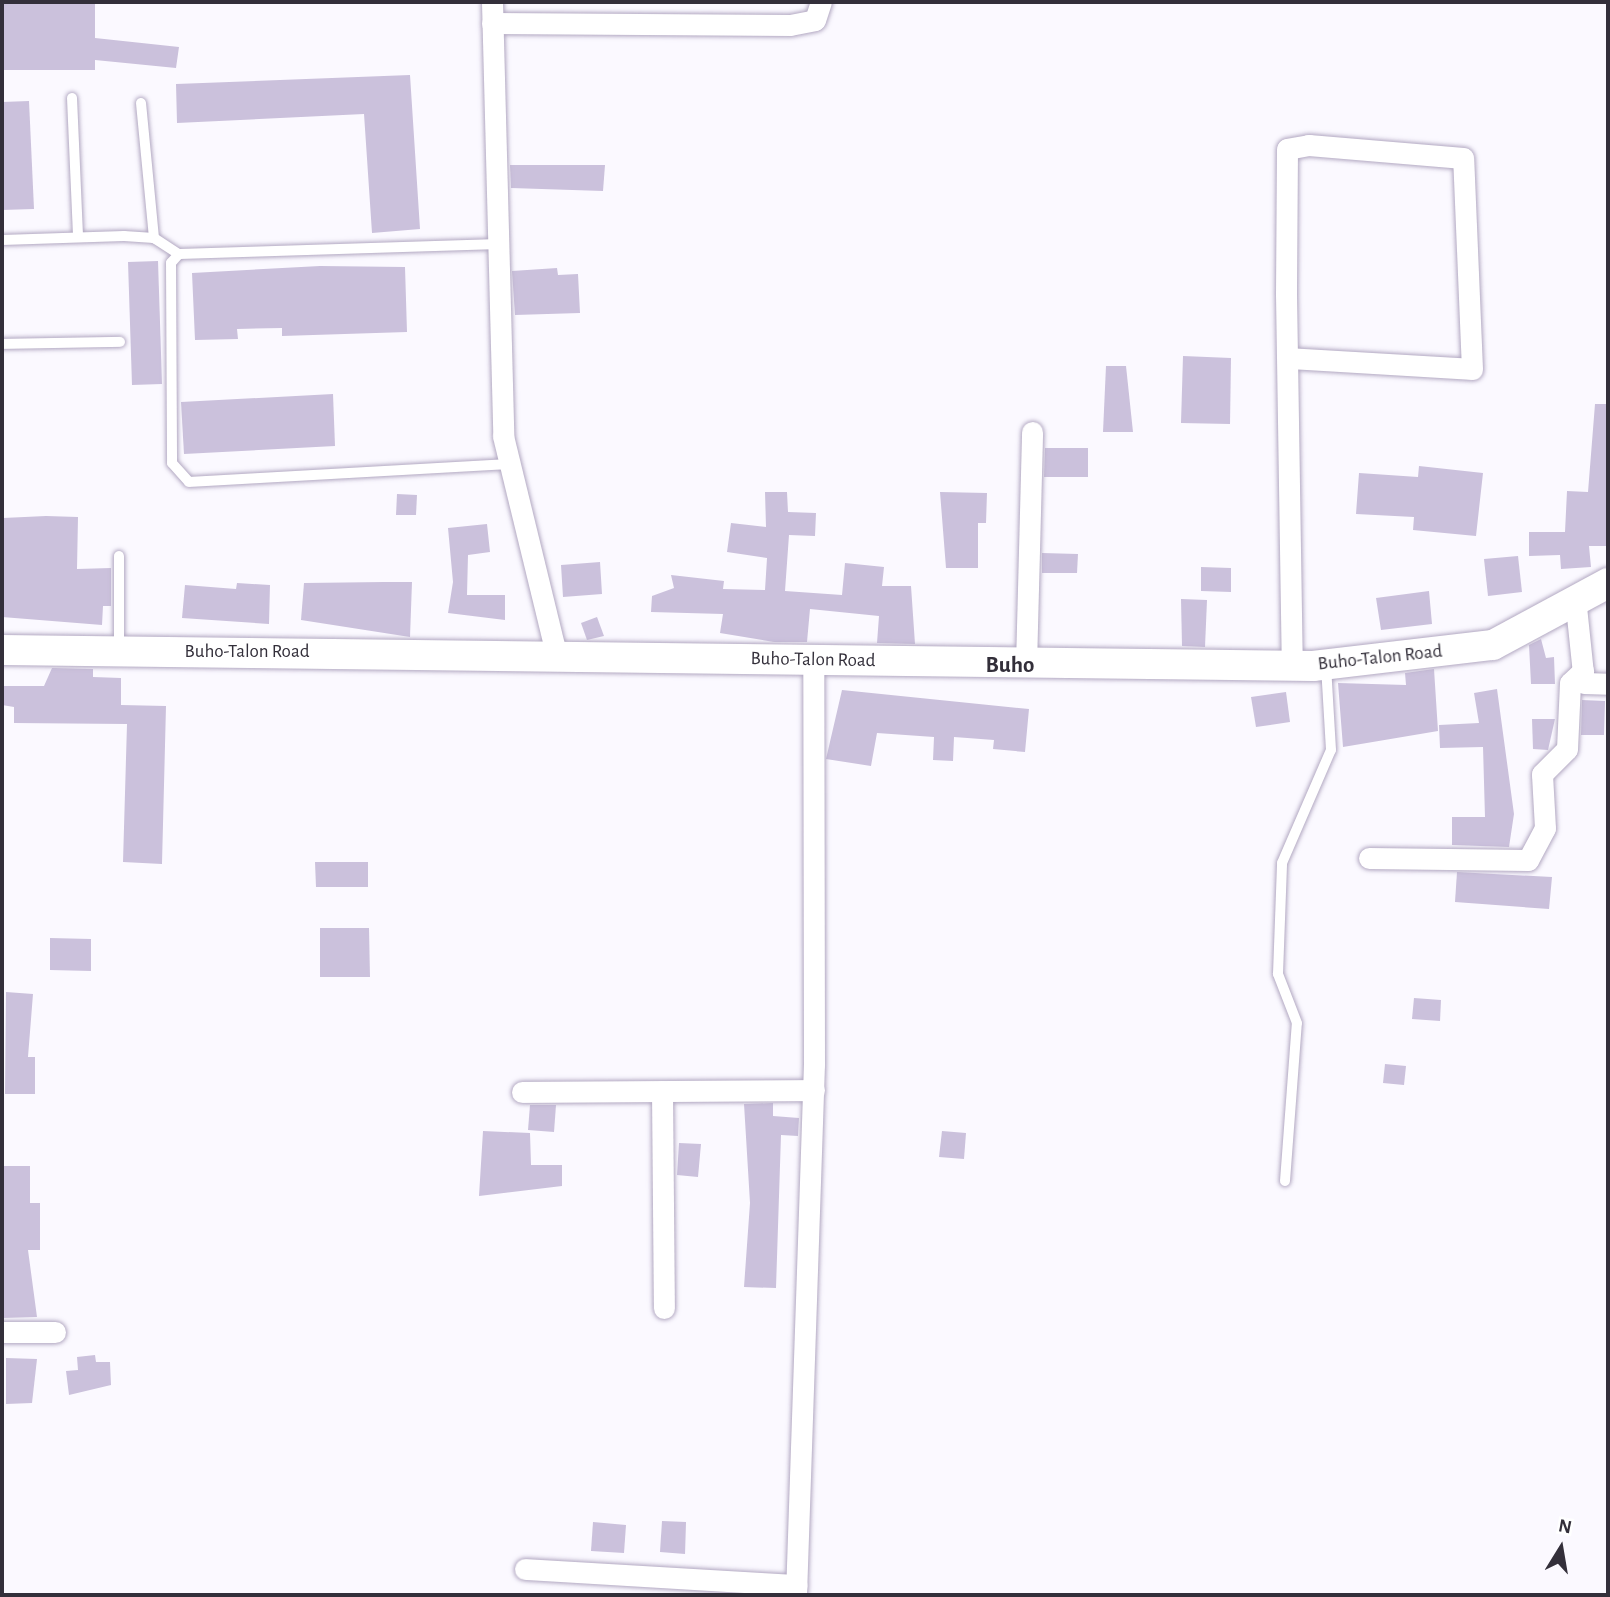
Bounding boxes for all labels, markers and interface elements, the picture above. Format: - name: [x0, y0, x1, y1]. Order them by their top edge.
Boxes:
- street label: Buho-Talon Road: [1317, 640, 1443, 676]
- street label: Buho-Talon Road: [184, 641, 310, 663]
- street label: Buho-Talon Road: [750, 648, 876, 672]
- district label: Buho: [986, 652, 1034, 680]
- north arrow: [1526, 1513, 1596, 1583]
- text: N: [1557, 1516, 1573, 1537]

